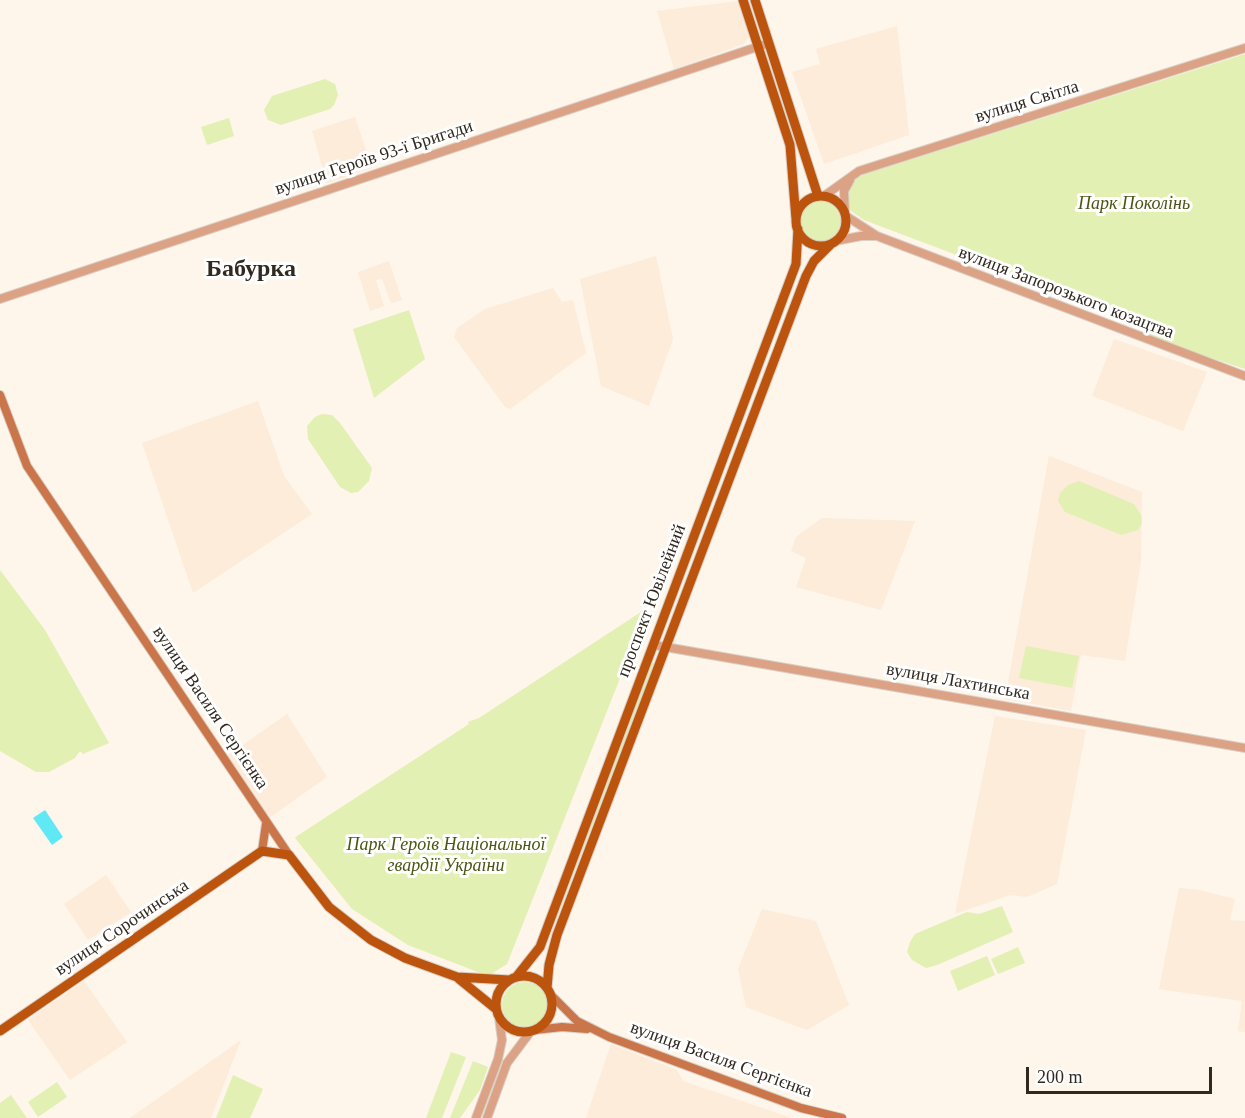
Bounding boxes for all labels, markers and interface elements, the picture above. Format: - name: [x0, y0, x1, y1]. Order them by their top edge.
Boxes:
- street label: вулиця Світла: [973, 76, 1081, 128]
- street label: вулиця Героїв 93-ї Бригади: [272, 116, 476, 200]
- park label: Парк Поколінь: [1078, 193, 1190, 215]
- street label: вулиця Запорозького козацтва: [955, 242, 1177, 344]
- district label: Бабурка: [206, 256, 296, 284]
- street label: проспект Ювілейний: [613, 521, 691, 681]
- street label: вулиця Василя Сергієнка: [147, 622, 273, 794]
- street label: вулиця Лахтинська: [884, 659, 1032, 705]
- park label: Парк Героїв Національної гвардії України: [347, 834, 545, 876]
- street label: вулиця Сорочинська: [51, 875, 193, 981]
- street label: вулиця Василя Сергієнка: [627, 1017, 815, 1103]
- scale bar: [1029, 1055, 1215, 1093]
- text: 200 m: [1037, 1067, 1083, 1087]

